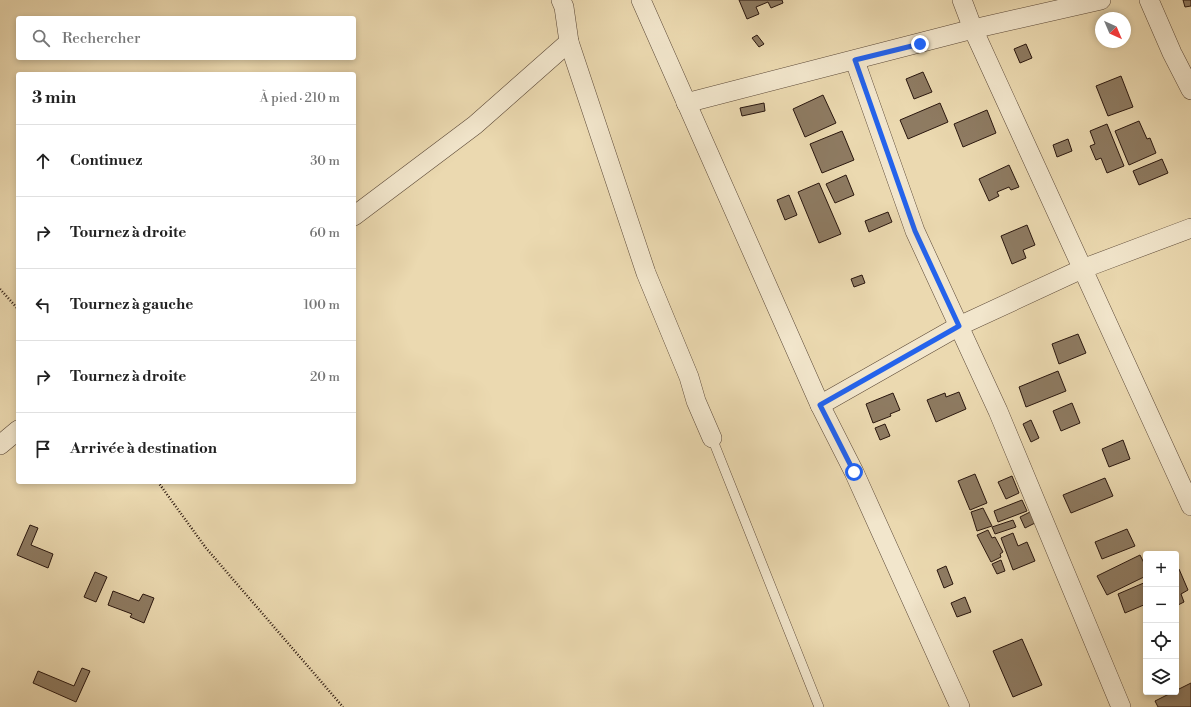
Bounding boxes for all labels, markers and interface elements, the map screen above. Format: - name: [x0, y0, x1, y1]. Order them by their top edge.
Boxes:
- north arrow: [1095, 12, 1131, 48]
- search box: [16, 16, 356, 60]
- icon: search: [30, 27, 52, 49]
- text: Rechercher: [62, 29, 141, 48]
- route end: [911, 35, 929, 53]
- text: 3 min: [32, 87, 76, 109]
- text: À pied · 210 m: [260, 90, 340, 106]
- icon: ahead: [32, 150, 54, 172]
- text: Continuez: [70, 151, 142, 170]
- text: 30 m: [310, 153, 340, 169]
- icon: right: [32, 222, 54, 244]
- text: Tournez à droite: [70, 223, 186, 242]
- text: 60 m: [309, 225, 340, 241]
- icon: left: [32, 294, 54, 316]
- text: Tournez à gauche: [70, 295, 193, 314]
- text: 100 m: [304, 297, 340, 313]
- icon: right: [32, 366, 54, 388]
- text: Tournez à droite: [70, 367, 186, 386]
- text: 20 m: [310, 369, 340, 385]
- icon: arrive: [32, 438, 54, 460]
- text: Arrivée à destination: [70, 439, 217, 458]
- route start: [845, 463, 863, 481]
- map controls: [1143, 551, 1179, 695]
- button: +: [1143, 551, 1179, 587]
- button: −: [1143, 587, 1179, 623]
- button: locate: [1143, 623, 1179, 659]
- button: layers: [1143, 659, 1179, 695]

